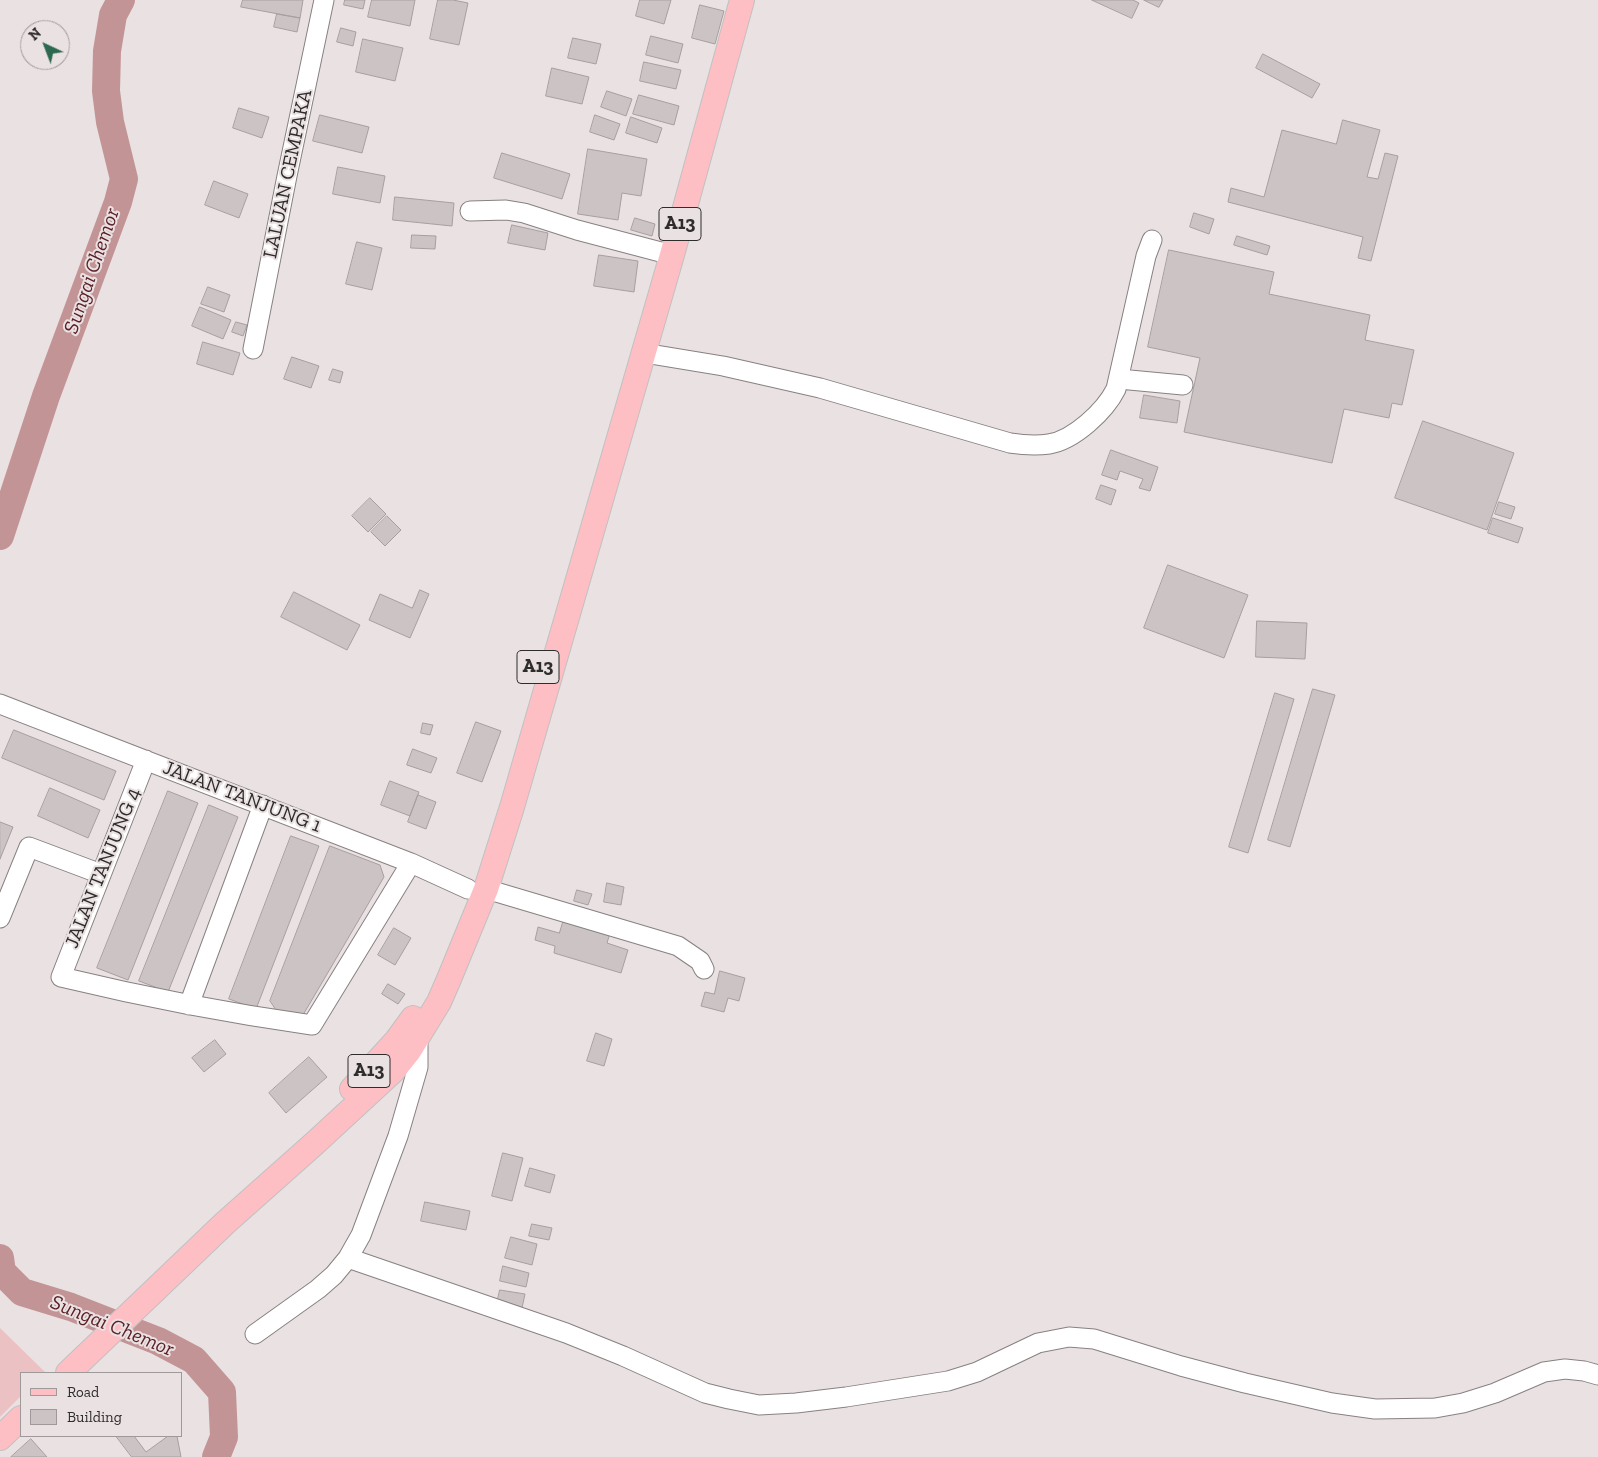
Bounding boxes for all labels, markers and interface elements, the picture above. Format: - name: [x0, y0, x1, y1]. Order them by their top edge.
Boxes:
- north arrow: [20, 20, 70, 70]
- text: N: [25, 25, 45, 44]
- street label: LALUAN CEMPAKA: [258, 88, 318, 260]
- water label: Sungai Chemor: [59, 205, 125, 337]
- road number: A13: [659, 208, 701, 240]
- road number: A13: [517, 650, 559, 684]
- street label: JALAN TANJUNG 1: [160, 756, 324, 838]
- street label: JALAN TANJUNG 4: [60, 784, 146, 952]
- road number: A13: [348, 1054, 390, 1088]
- water label: Sungai Chemor: [47, 1290, 177, 1362]
- legend: [20, 1372, 182, 1437]
- text: Road: [67, 1383, 99, 1401]
- text: Building: [67, 1408, 122, 1426]

